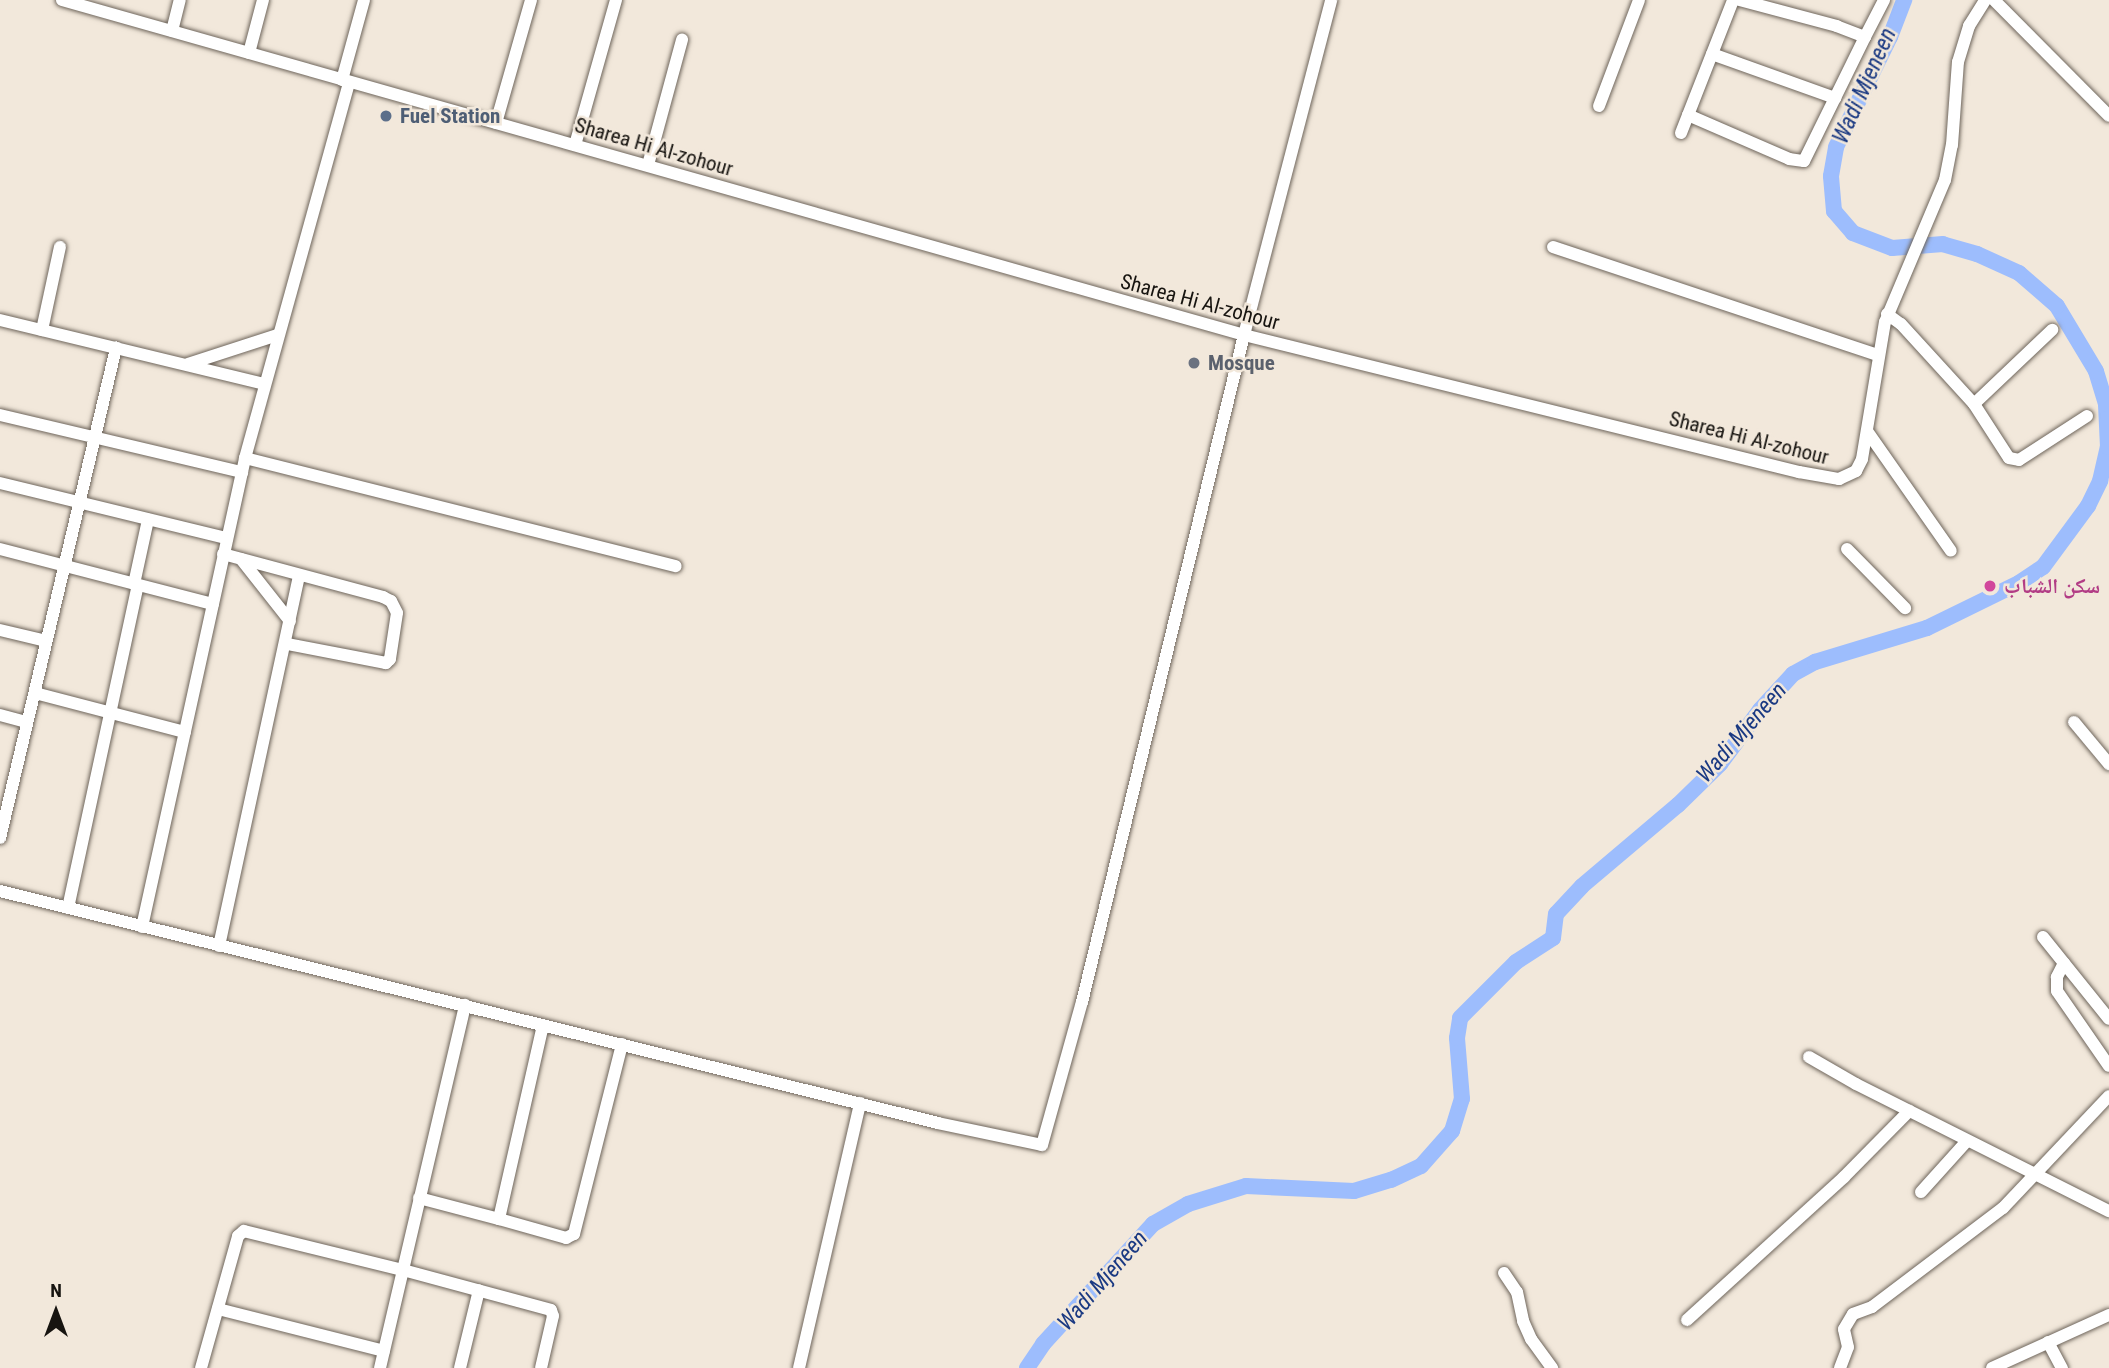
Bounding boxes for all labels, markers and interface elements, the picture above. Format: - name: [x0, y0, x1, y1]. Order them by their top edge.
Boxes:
- water label: Wadi Mjeneen: [1827, 24, 1903, 148]
- place label: Fuel Station: [400, 103, 500, 129]
- marker: Fuel Station: [378, 108, 394, 124]
- street label: Sharea Hi Al-zohour: [572, 112, 736, 182]
- street label: Sharea Hi Al-zohour: [1118, 269, 1282, 335]
- place label: Mosque: [1208, 350, 1275, 376]
- marker: Mosque: [1186, 355, 1202, 371]
- street label: Sharea Hi Al-zohour: [1667, 406, 1831, 470]
- place label: سكن الشباب: [2004, 573, 2100, 599]
- marker: سكن الشباب: [1982, 578, 1998, 594]
- water label: Wadi Mjeneen: [1691, 677, 1793, 789]
- water label: Wadi Mjeneen: [1052, 1225, 1154, 1337]
- north arrow: [21, 1277, 91, 1347]
- text: N: [50, 1279, 62, 1302]

